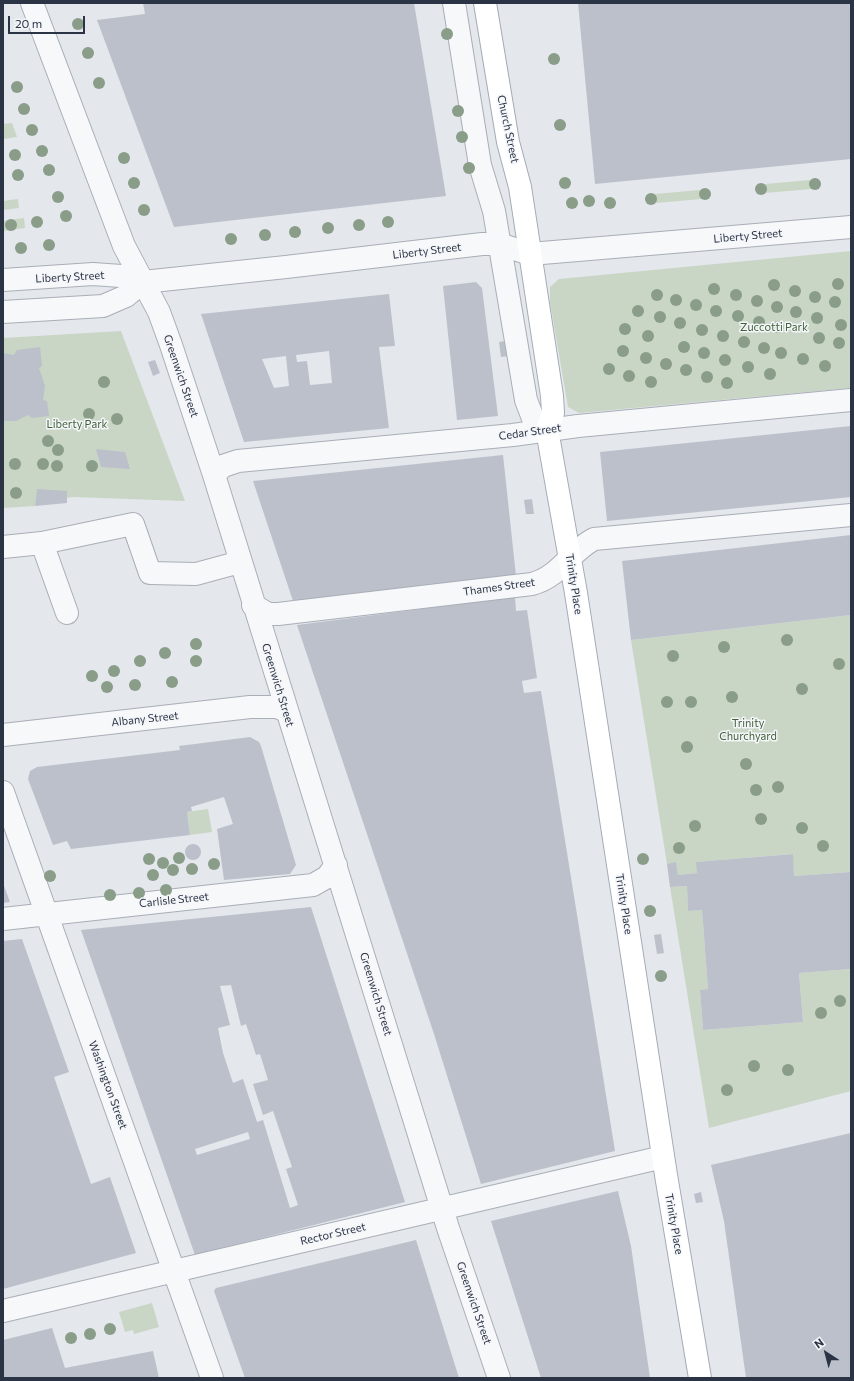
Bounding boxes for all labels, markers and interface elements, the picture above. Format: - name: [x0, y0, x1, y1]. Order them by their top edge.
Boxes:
- scale bar: [10, 8, 87, 34]
- text: 20 m: [15, 16, 42, 30]
- street label: Church Street: [494, 94, 522, 164]
- street label: Liberty Street: [713, 226, 783, 246]
- street label: Liberty Street: [392, 240, 462, 262]
- street label: Liberty Street: [35, 269, 105, 285]
- park label: Zuccotti Park: [740, 320, 808, 334]
- street label: Greenwich Street: [161, 333, 201, 419]
- park label: Liberty Park: [46, 417, 108, 431]
- street label: Cedar Street: [498, 421, 562, 443]
- street label: Trinity Place: [563, 553, 585, 615]
- street label: Thames Street: [462, 575, 536, 599]
- street label: Greenwich Street: [259, 642, 297, 728]
- street label: Albany Street: [111, 709, 179, 729]
- park label: Trinity Churchyard: [719, 716, 777, 742]
- street label: Trinity Place: [613, 873, 635, 935]
- street label: Carlisle Street: [138, 890, 210, 910]
- street label: Greenwich Street: [357, 951, 395, 1037]
- street label: Washington Street: [86, 1039, 130, 1131]
- street label: Trinity Place: [662, 1193, 686, 1255]
- street label: Rector Street: [299, 1220, 367, 1248]
- street label: Greenwich Street: [454, 1260, 494, 1346]
- north arrow: [806, 1333, 846, 1373]
- text: N: [811, 1335, 826, 1351]

